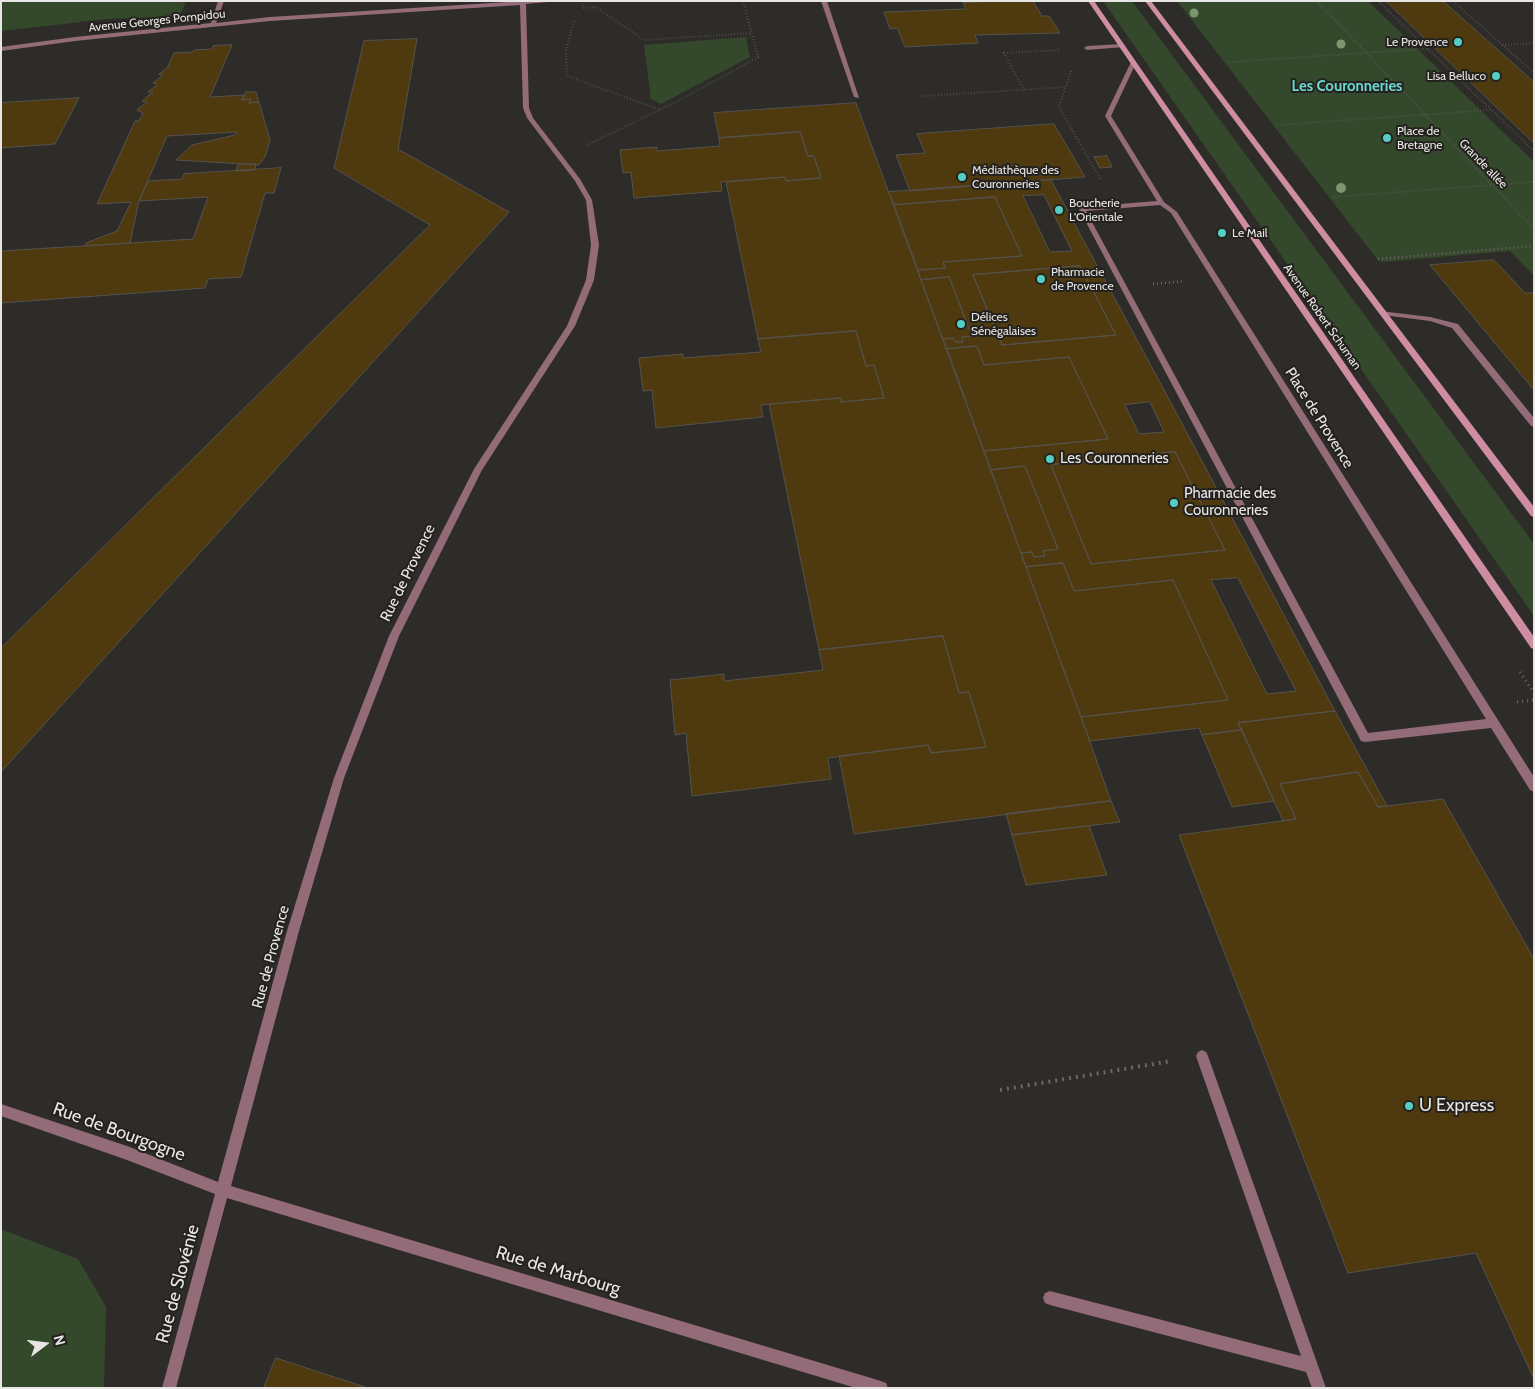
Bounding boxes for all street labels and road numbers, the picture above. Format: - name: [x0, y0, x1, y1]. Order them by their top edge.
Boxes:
- street label: Avenue Georges Pompidou: [88, 7, 226, 35]
- street label: Grande allée: [1456, 136, 1510, 192]
- street label: Avenue Robert Schuman: [1280, 261, 1364, 373]
- street label: Place de Provence: [1281, 364, 1357, 472]
- street label: Rue de Provence: [377, 521, 439, 625]
- street label: Rue de Provence: [249, 903, 293, 1011]
- street label: Rue de Bourgogne: [50, 1098, 188, 1166]
- street label: Rue de Slovénie: [152, 1222, 204, 1346]
- street label: Rue de Marbourg: [493, 1242, 623, 1300]

